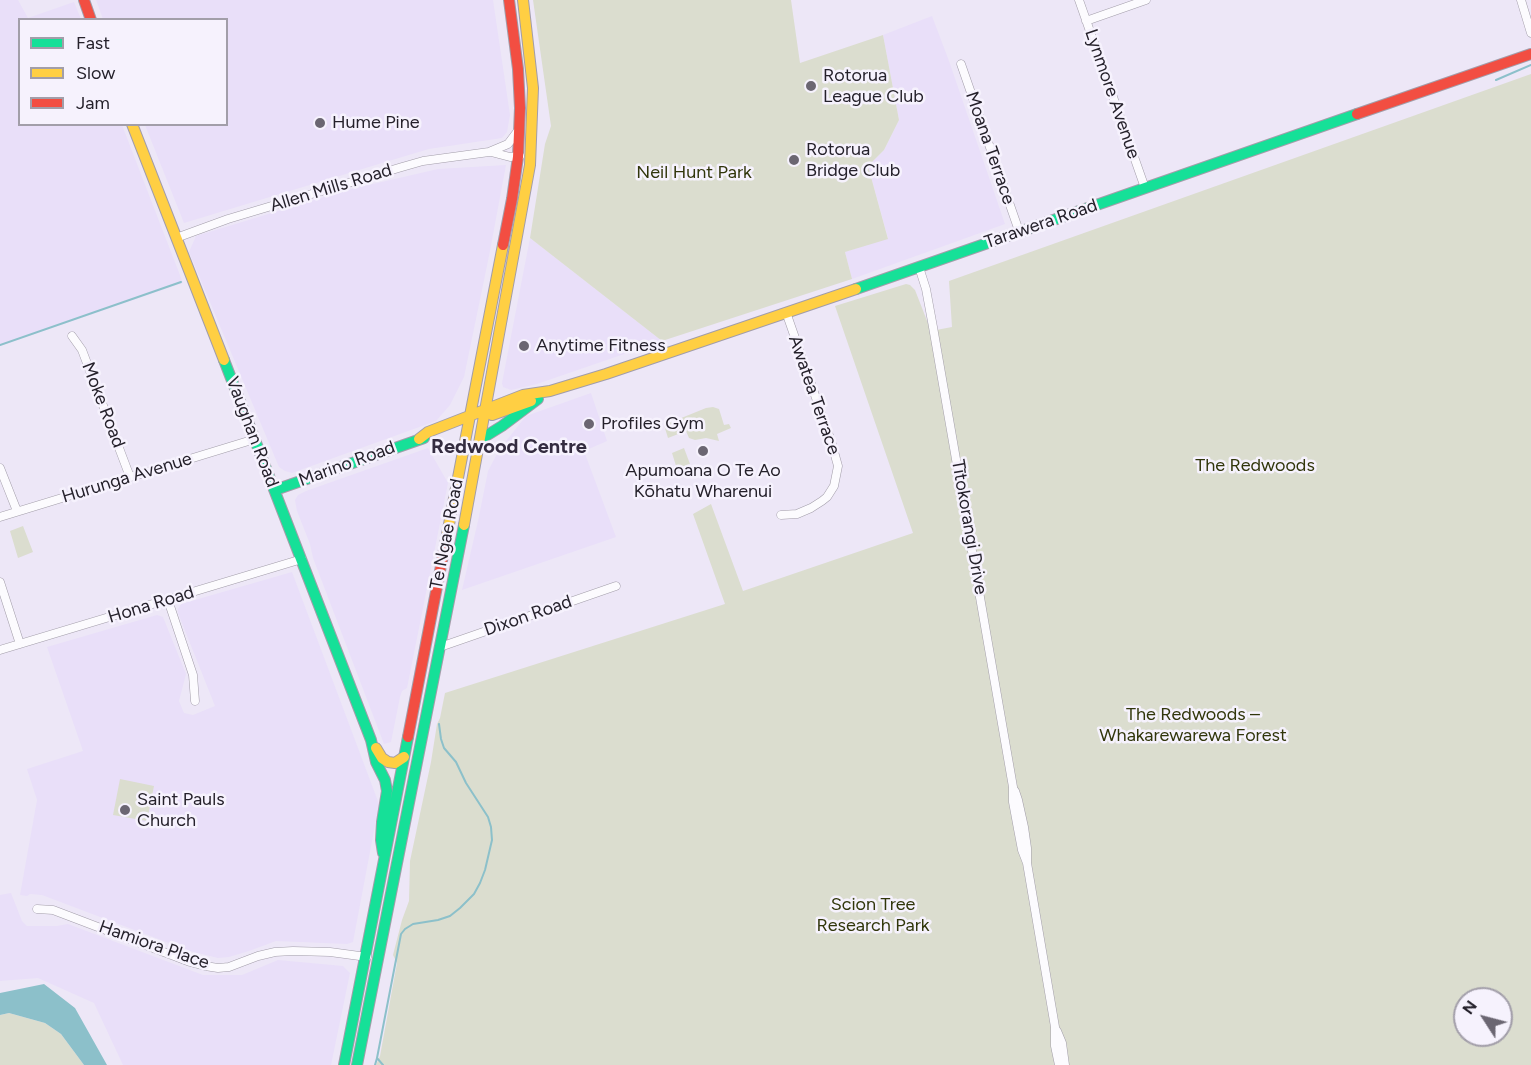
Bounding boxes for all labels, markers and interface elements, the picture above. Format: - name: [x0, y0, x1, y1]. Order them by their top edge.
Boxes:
- legend: [18, 18, 228, 126]
- street label: Lynmore Avenue: [1080, 26, 1144, 162]
- text: Fast: [76, 32, 110, 54]
- text: Slow: [76, 62, 115, 84]
- place label: Rotorua League Club: [823, 65, 924, 107]
- marker: Rotorua League Club: [804, 79, 818, 93]
- street label: Moana Terrace: [961, 89, 1019, 207]
- text: Jam: [76, 92, 110, 114]
- place label: Hume Pine: [332, 112, 420, 134]
- marker: Hume Pine: [313, 116, 327, 130]
- place label: Rotorua Bridge Club: [806, 139, 900, 182]
- marker: Rotorua Bridge Club: [787, 153, 801, 167]
- street label: Allen Mills Road: [268, 159, 394, 217]
- park label: Neil Hunt Park: [636, 162, 752, 184]
- street label: Tarawera Road: [982, 195, 1100, 253]
- street label: Awatea Terrace: [783, 332, 845, 458]
- place label: Anytime Fitness: [536, 335, 666, 357]
- marker: Anytime Fitness: [517, 339, 531, 353]
- street label: Moke Road: [77, 359, 129, 451]
- street label: Vaughan Road: [221, 374, 283, 490]
- place label: Profiles Gym: [601, 413, 704, 435]
- marker: Profiles Gym: [582, 417, 596, 431]
- district label: Redwood Centre: [431, 435, 587, 459]
- street label: Marino Road: [296, 437, 398, 491]
- marker: Apumoana O Te Ao Kōhatu Wharenui: [696, 444, 710, 458]
- street label: Hurunga Avenue: [59, 448, 195, 508]
- park label: The Redwoods: [1195, 455, 1315, 477]
- street label: Tītokorangi Drive: [947, 458, 991, 596]
- place label: Apumoana O Te Ao Kōhatu Wharenui: [625, 460, 781, 502]
- street label: Te Ngae Road: [426, 477, 468, 591]
- street label: Hona Road: [105, 582, 197, 628]
- street label: Dixon Road: [481, 591, 575, 641]
- park label: The Redwoods – Whakarewarewa Forest: [1099, 704, 1287, 746]
- place label: Saint Pauls Church: [137, 789, 225, 832]
- marker: Saint Pauls Church: [118, 803, 132, 817]
- park label: Scion Tree Research Park: [816, 894, 930, 936]
- street label: Hamiora Place: [96, 916, 212, 974]
- north arrow: [1453, 987, 1513, 1047]
- text: N: [1458, 997, 1481, 1018]

